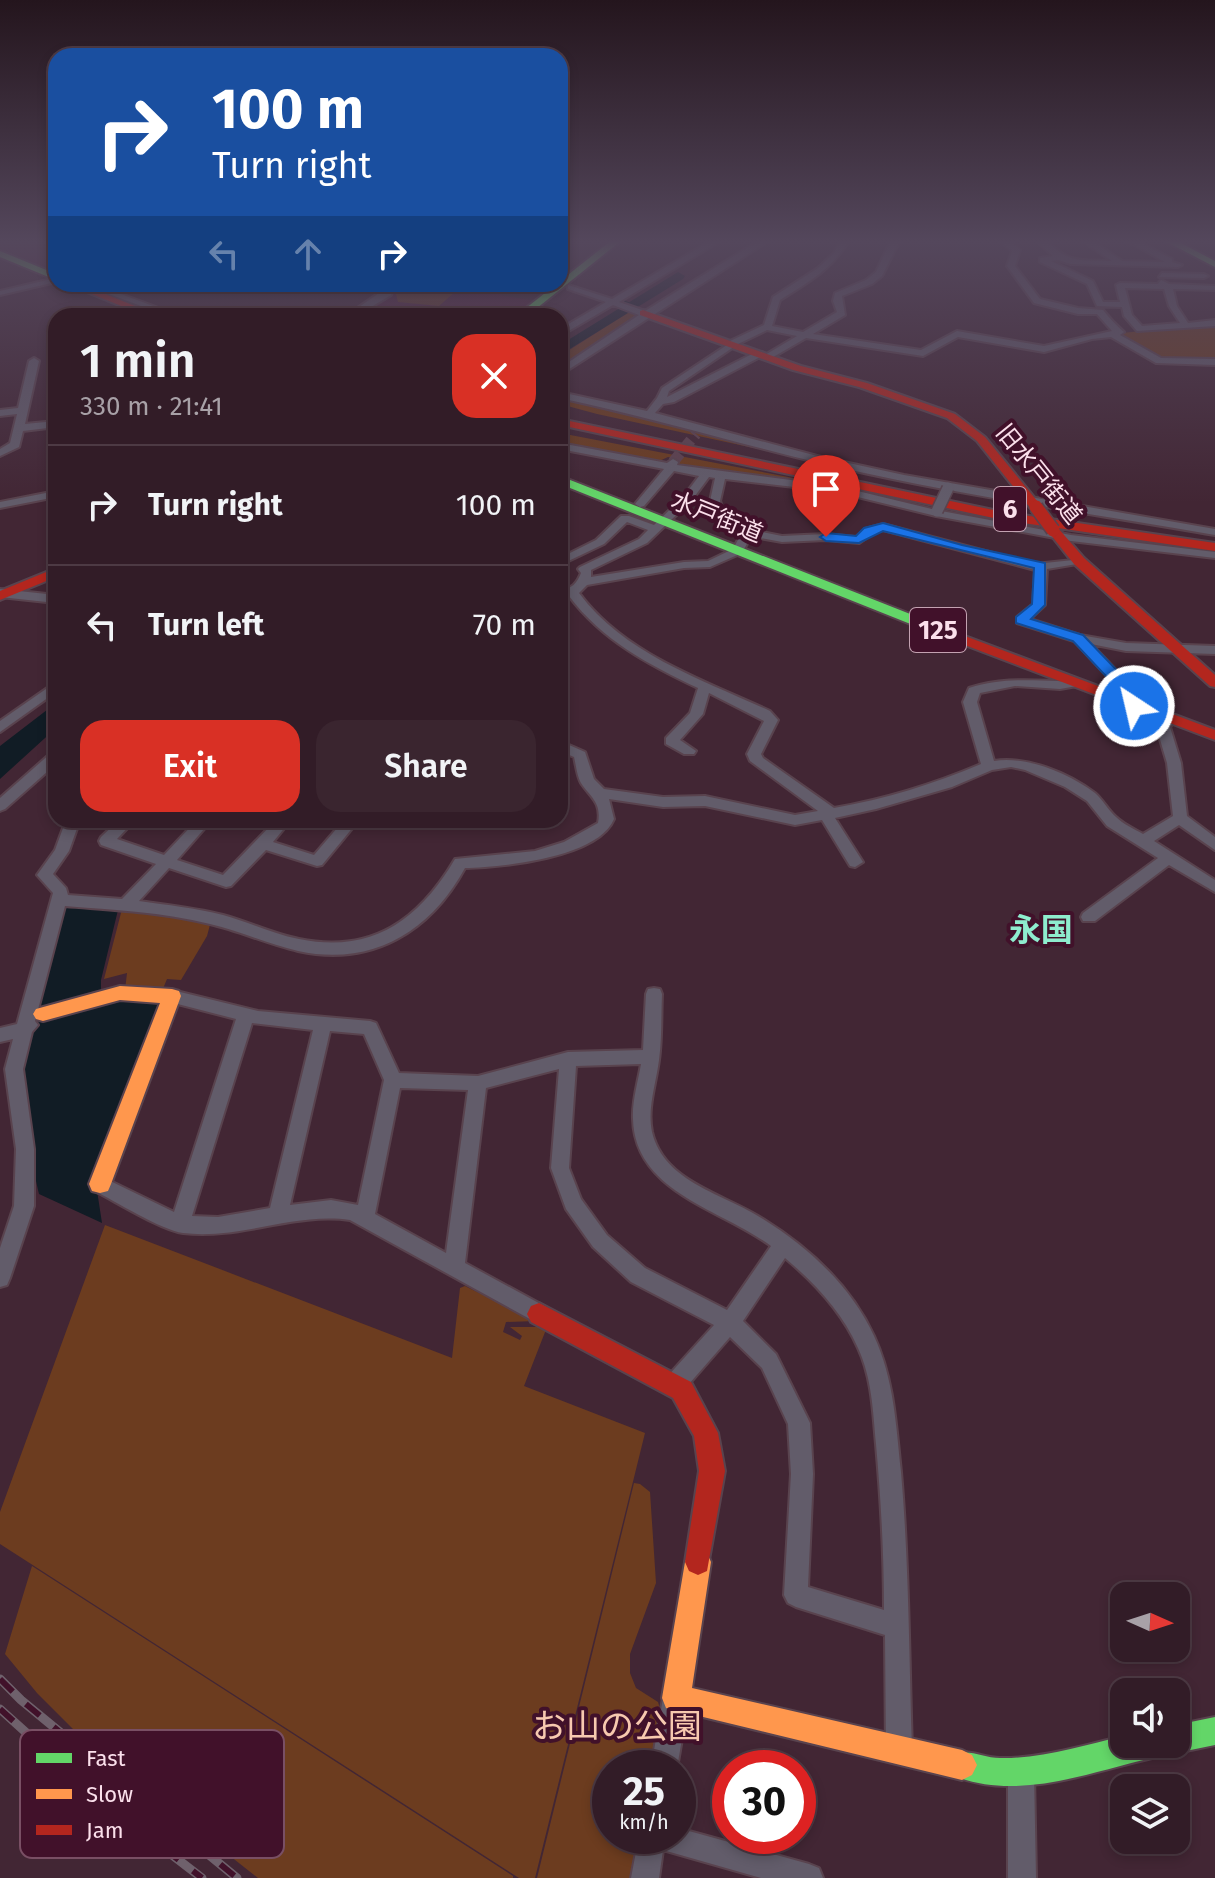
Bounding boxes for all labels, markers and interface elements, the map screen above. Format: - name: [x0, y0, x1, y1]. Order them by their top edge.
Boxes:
- text: 100 m: [212, 76, 364, 143]
- icon: right: [80, 80, 184, 184]
- text: Turn right: [212, 144, 372, 188]
- icon: left: [202, 232, 246, 276]
- icon: ahead: [286, 232, 330, 276]
- icon: right: [370, 232, 414, 276]
- text: 1 min: [80, 332, 196, 390]
- button: close: [452, 334, 536, 418]
- text: 330 m · 21:41: [80, 391, 223, 422]
- street label: 旧水戸街道: [990, 419, 1088, 529]
- pin: [792, 455, 860, 537]
- icon: arrive: [804, 467, 848, 511]
- icon: right: [80, 483, 124, 527]
- street label: 水戸街道: [667, 486, 767, 548]
- text: Turn right: [148, 487, 283, 523]
- text: 100 m: [456, 487, 536, 523]
- road number: 6: [994, 487, 1026, 531]
- icon: left: [80, 603, 124, 647]
- text: Turn left: [148, 607, 264, 643]
- text: 70 m: [473, 607, 536, 643]
- road number: 125: [910, 608, 966, 652]
- position arrow: [1092, 664, 1176, 748]
- button: Exit: [80, 720, 300, 812]
- button: Share: [316, 720, 536, 812]
- district label: 永国: [1009, 911, 1073, 949]
- north arrow: [1110, 1582, 1190, 1662]
- map controls: [1110, 1582, 1190, 1854]
- button: sound: [1110, 1678, 1190, 1758]
- park label: お山の公園: [532, 1706, 702, 1747]
- legend: [20, 1730, 284, 1858]
- text: Fast: [86, 1745, 126, 1772]
- speed limit sign: 30: [712, 1750, 816, 1854]
- text: 25: [623, 1768, 665, 1816]
- button: layers: [1110, 1774, 1190, 1854]
- text: Slow: [86, 1781, 133, 1808]
- text: km/h: [619, 1810, 669, 1834]
- text: Jam: [86, 1817, 124, 1844]

